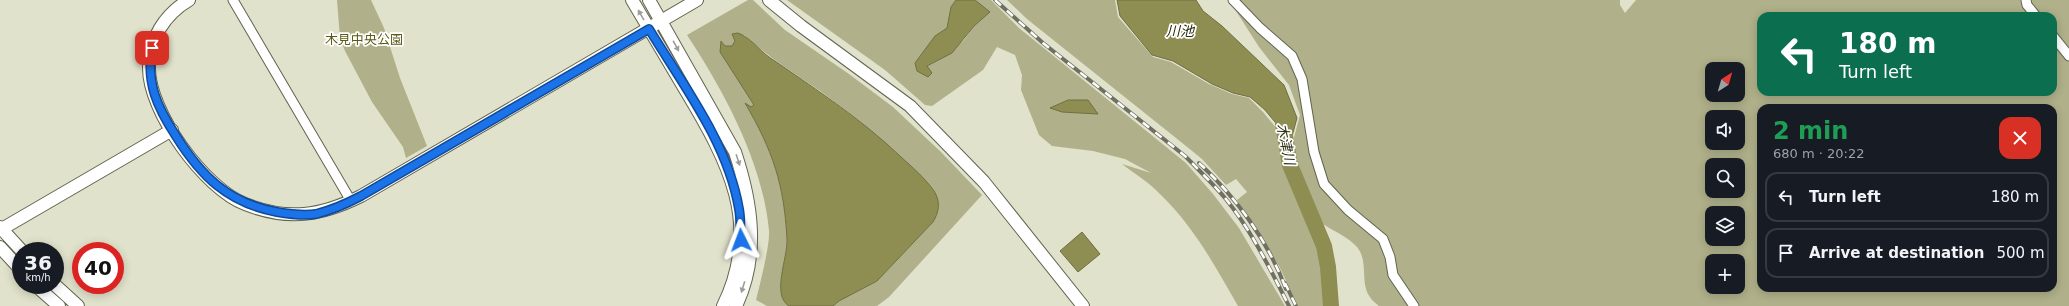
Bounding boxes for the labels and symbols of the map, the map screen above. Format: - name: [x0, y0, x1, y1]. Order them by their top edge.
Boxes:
- one-way arrow: [637, 9, 644, 21]
- water label: 川池: [1166, 23, 1196, 39]
- pin: [135, 31, 169, 65]
- park label: 木見中央公園: [325, 32, 403, 47]
- one-way arrow: [672, 40, 679, 52]
- north arrow: [1705, 62, 1745, 102]
- water label: 木津川: [1274, 122, 1299, 168]
- one-way arrow: [735, 154, 741, 166]
- position arrow: [720, 219, 762, 261]
- speed limit sign: 40: [72, 242, 124, 294]
- one-way arrow: [740, 281, 746, 293]

